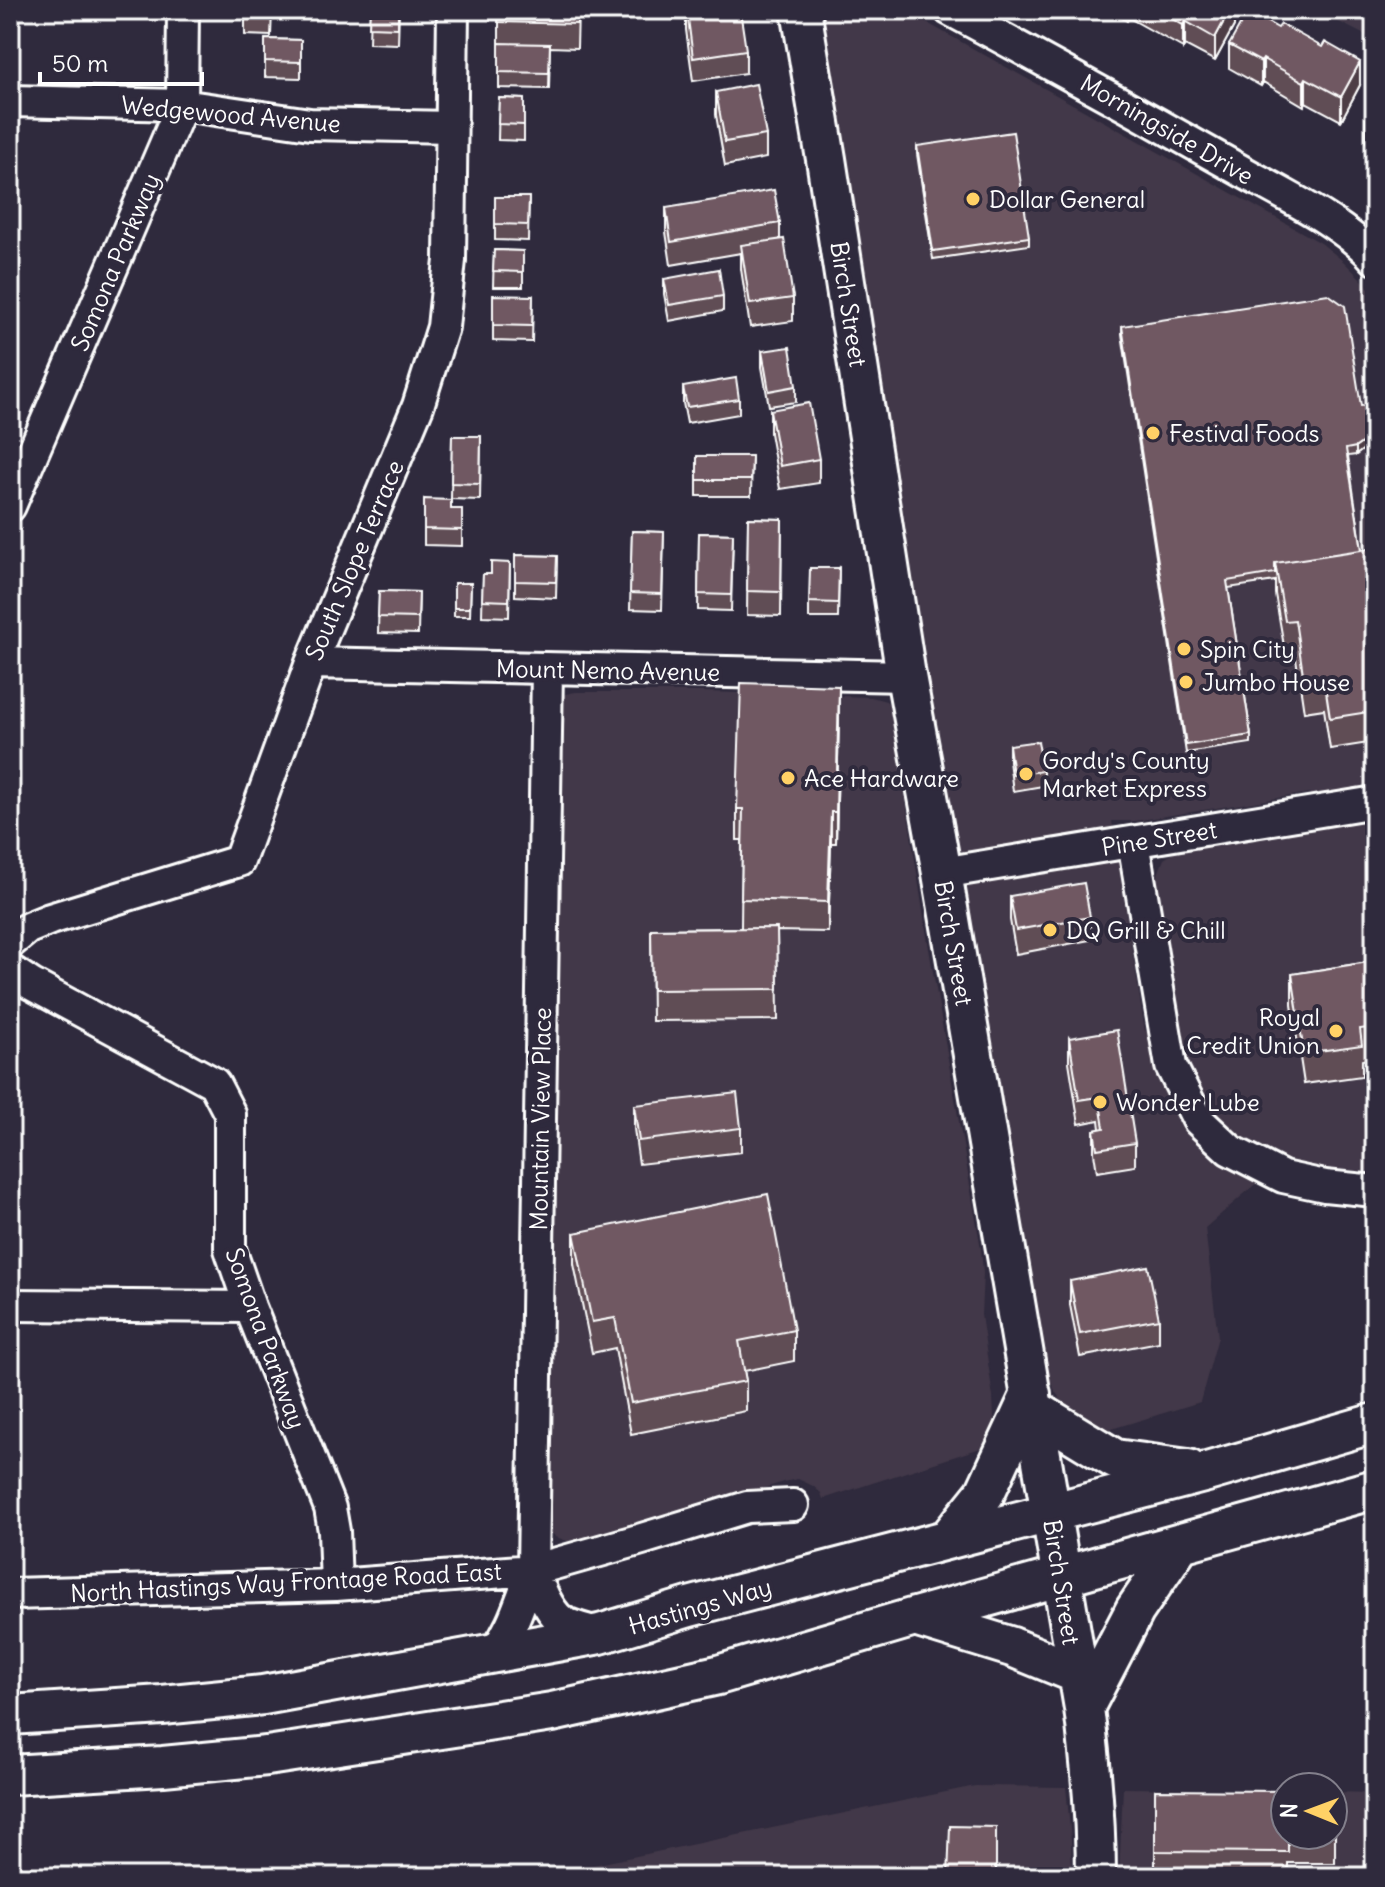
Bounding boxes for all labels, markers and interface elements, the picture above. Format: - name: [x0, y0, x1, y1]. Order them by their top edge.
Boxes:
- scale bar: [40, 36, 202, 86]
- text: 50 m: [52, 48, 108, 78]
- street label: Morningside Drive: [1075, 67, 1259, 191]
- street label: Wedgewood Avenue: [120, 89, 342, 139]
- street label: Somona Parkway: [64, 169, 166, 355]
- place label: Dollar General: [989, 184, 1145, 214]
- marker: Dollar General: [964, 190, 982, 208]
- street label: Birch Street: [824, 239, 874, 369]
- place label: Festival Foods: [1169, 418, 1319, 448]
- marker: Festival Foods: [1144, 424, 1162, 442]
- street label: South Slope Terrace: [298, 455, 410, 665]
- place label: Spin City: [1200, 634, 1295, 664]
- marker: Spin City: [1175, 640, 1193, 658]
- street label: Mount Nemo Avenue: [496, 653, 720, 687]
- place label: Jumbo House: [1202, 667, 1350, 697]
- marker: Jumbo House: [1177, 673, 1195, 691]
- place label: Gordy's County Market Express: [1042, 745, 1210, 803]
- place label: Ace Hardware: [804, 763, 959, 793]
- marker: Gordy's County Market Express: [1017, 765, 1035, 783]
- marker: Ace Hardware: [779, 769, 797, 787]
- street label: Pine Street: [1099, 814, 1219, 862]
- street label: Birch Street: [928, 878, 980, 1008]
- place label: DQ Grill & Chill: [1066, 915, 1226, 945]
- marker: DQ Grill & Chill: [1041, 921, 1059, 939]
- place label: Royal Credit Union: [1186, 1002, 1320, 1060]
- street label: Mountain View Place: [523, 1007, 557, 1231]
- marker: Royal Credit Union: [1327, 1022, 1345, 1040]
- place label: Wonder Lube: [1116, 1087, 1260, 1117]
- marker: Wonder Lube: [1091, 1093, 1109, 1111]
- street label: Somona Parkway: [219, 1243, 313, 1433]
- street label: Birch Street: [1037, 1517, 1087, 1647]
- street label: North Hastings Way Frontage Road East: [70, 1556, 502, 1608]
- street label: Hastings Way: [625, 1571, 775, 1641]
- north arrow: [1269, 1771, 1349, 1851]
- text: N: [1275, 1803, 1303, 1818]

